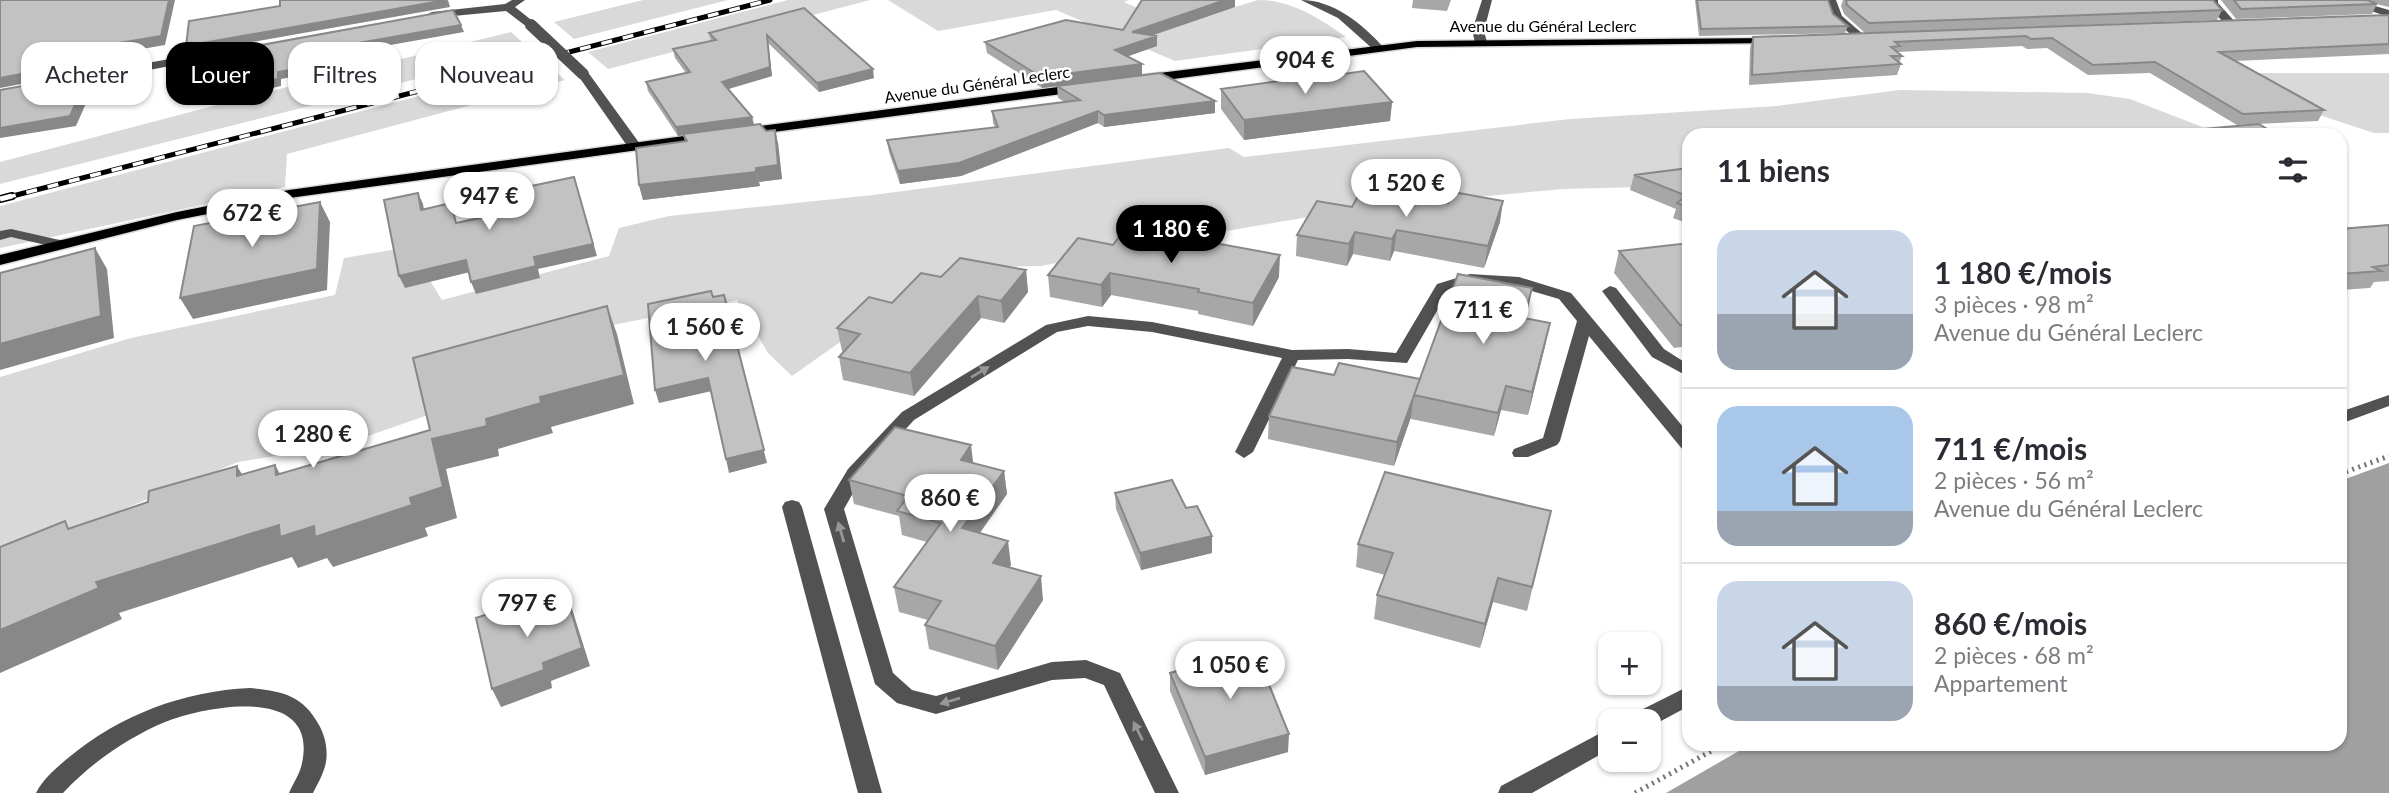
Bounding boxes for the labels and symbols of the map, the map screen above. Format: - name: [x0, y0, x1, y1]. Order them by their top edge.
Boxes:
- street label: Avenue du Général Leclerc: [1449, 16, 1637, 35]
- pin: 904 €: [1256, 36, 1354, 96]
- street label: Avenue du Général Leclerc: [883, 62, 1071, 106]
- pin: 1 520 €: [1341, 160, 1471, 219]
- pin: 947 €: [440, 173, 538, 232]
- pin: 672 €: [203, 190, 301, 249]
- pin: 1 180 €: [1106, 205, 1236, 265]
- pin: 711 €: [1434, 286, 1532, 346]
- pin: 1 560 €: [640, 304, 770, 363]
- one-way arrow: [970, 366, 989, 379]
- pin: 1 280 €: [248, 410, 378, 470]
- pin: 860 €: [901, 475, 999, 534]
- one-way arrow: [835, 521, 845, 542]
- pin: 797 €: [478, 580, 576, 639]
- pin: 1 050 €: [1165, 642, 1295, 701]
- one-way arrow: [939, 697, 960, 707]
- one-way arrow: [1132, 721, 1143, 742]

